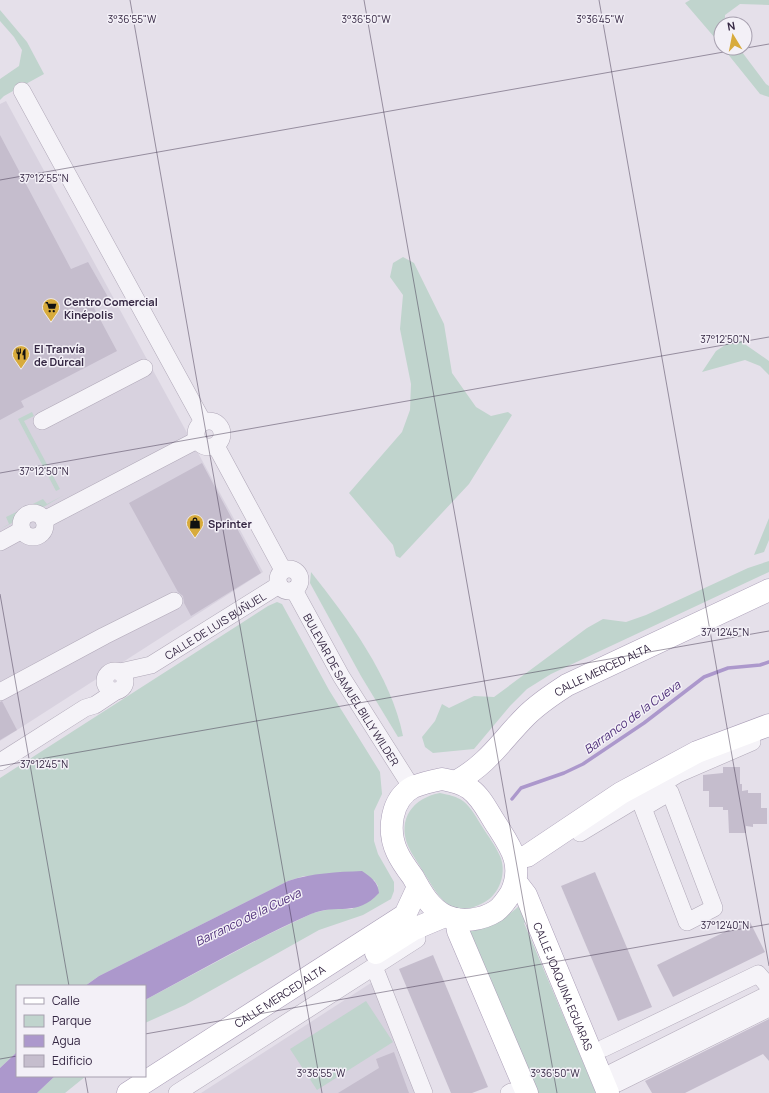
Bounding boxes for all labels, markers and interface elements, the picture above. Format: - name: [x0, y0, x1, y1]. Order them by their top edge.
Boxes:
- text: 3°36'55"W: [108, 12, 157, 26]
- text: 3°36'50"W: [341, 12, 391, 26]
- text: 3°36'45"W: [576, 12, 624, 26]
- north arrow: [713, 16, 753, 56]
- text: N: [726, 18, 736, 34]
- text: 37°12'55"N: [19, 171, 69, 185]
- place label: Centro Comercial Kinépolis: [64, 294, 158, 322]
- supermarket icon: Centro Comercial Kinépolis: [41, 297, 61, 322]
- text: 37°12'50"N: [700, 332, 750, 346]
- place label: El Tranvía de Dúrcal: [34, 341, 85, 369]
- restaurant icon: El Tranvía de Dúrcal: [11, 344, 31, 369]
- text: 37°12'50"N: [19, 464, 69, 478]
- shop icon: Sprinter: [185, 513, 205, 538]
- place label: Sprinter: [208, 516, 252, 531]
- street label: CALLE DE LUIS BUÑUEL: [161, 588, 269, 662]
- street label: BULEVAR DE SAMUEL BILLY WILDER: [301, 611, 403, 768]
- text: 37°12'45"N: [701, 625, 749, 639]
- street label: CALLE MERCED ALTA: [551, 640, 652, 699]
- water label: Barranco de la Cueva: [580, 675, 685, 758]
- text: 37°12'45"N: [20, 757, 68, 771]
- water label: Barranco de la Cueva: [192, 883, 305, 950]
- text: 37°12'40"N: [701, 918, 749, 932]
- street label: CALLE JOAQUINA EGUARAS: [530, 920, 597, 1053]
- street label: CALLE MERCED ALTA: [231, 961, 328, 1030]
- legend: [16, 985, 146, 1077]
- text: Calle: [52, 992, 80, 1009]
- text: Parque: [52, 1012, 91, 1029]
- text: Agua: [52, 1032, 81, 1049]
- text: Edificio: [52, 1052, 92, 1069]
- text: 3°36'55"W: [297, 1066, 346, 1080]
- text: 3°36'50"W: [530, 1066, 580, 1080]

